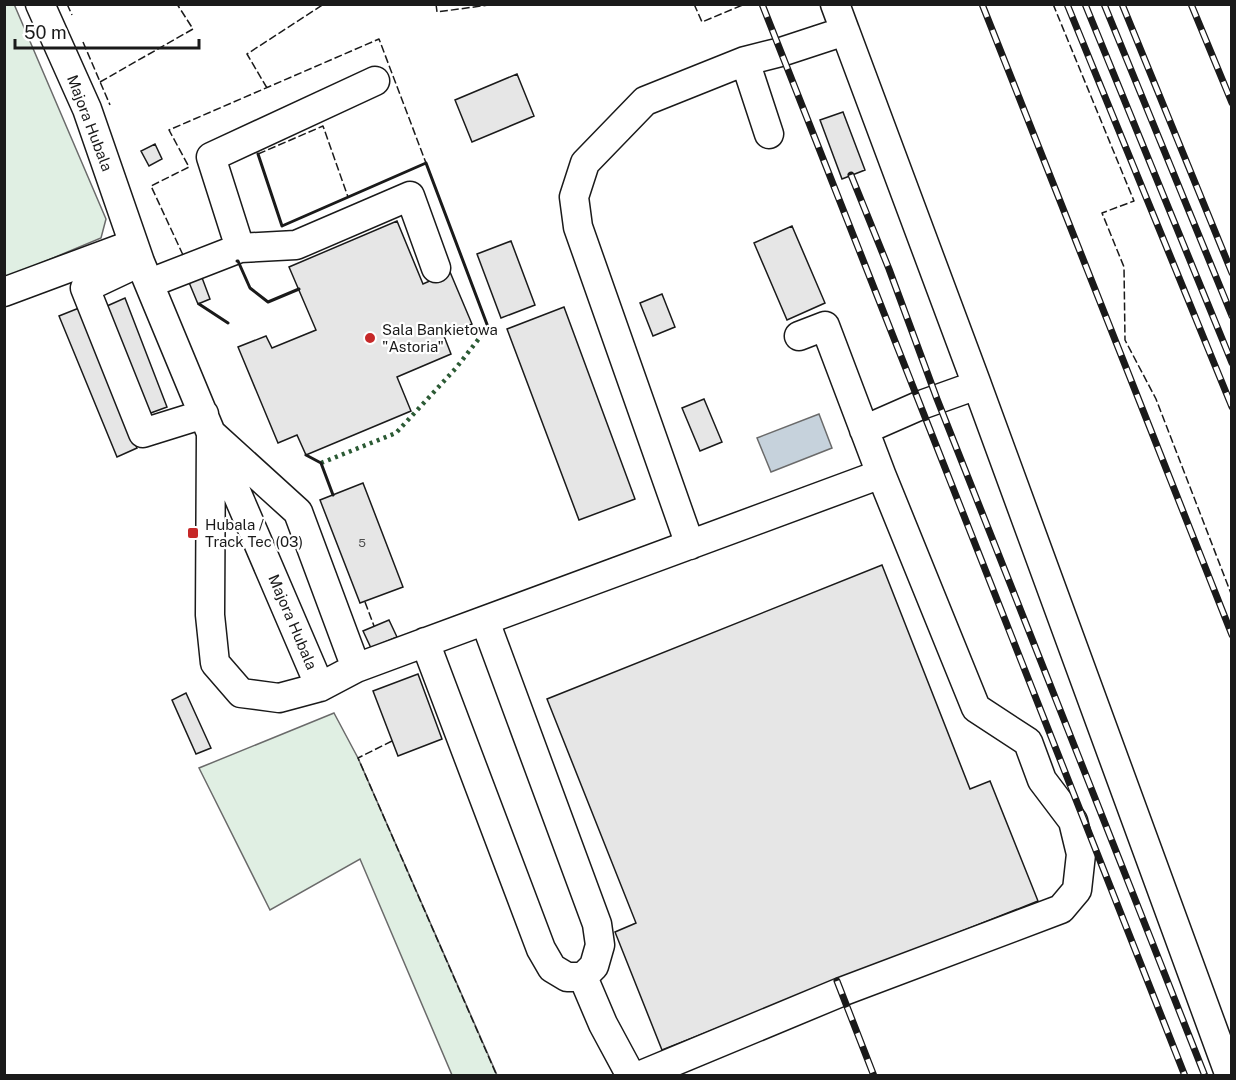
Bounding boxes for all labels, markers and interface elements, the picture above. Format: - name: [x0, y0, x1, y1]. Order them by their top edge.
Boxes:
- scale bar: [15, 12, 200, 50]
- text: 50 m: [24, 22, 67, 43]
- street label: Majora Hubala: [64, 72, 116, 174]
- place label: Sala Bankietowa "Astoria": [382, 321, 498, 355]
- marker: Sala Bankietowa "Astoria": [363, 331, 377, 345]
- place label: Hubala / Track Tec (03): [205, 516, 303, 550]
- marker: Hubala / Track Tec (03): [186, 526, 200, 540]
- house number: 5: [358, 536, 366, 550]
- street label: Majora Hubala: [265, 572, 321, 672]

